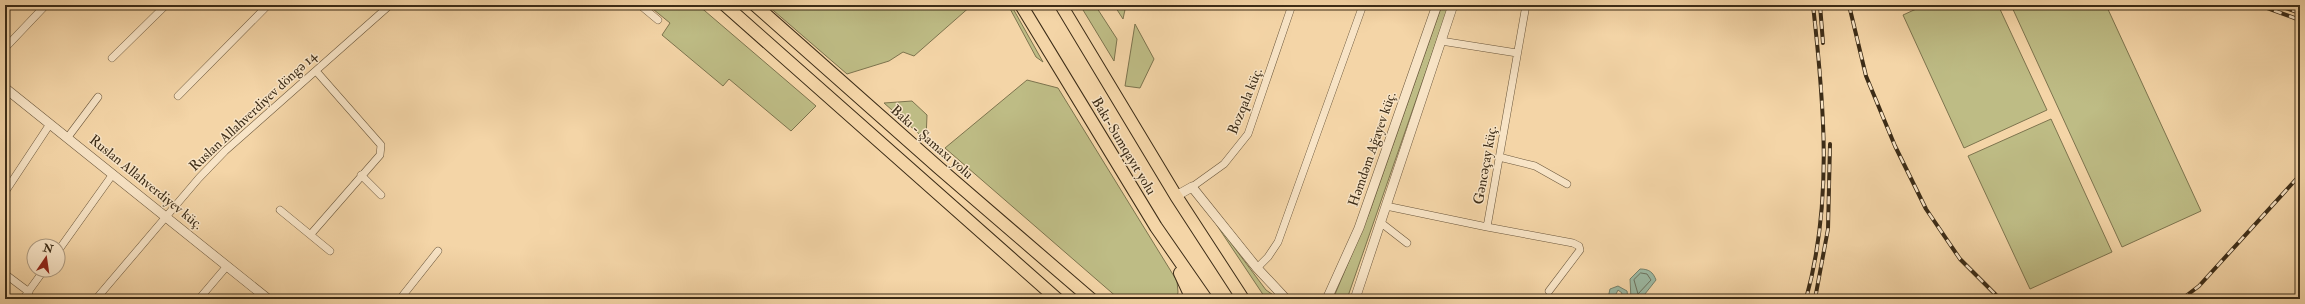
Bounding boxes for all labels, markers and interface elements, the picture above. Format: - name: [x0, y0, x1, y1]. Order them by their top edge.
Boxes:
- street label: Ruslan Allahverdiyev döngə 14: [186, 46, 322, 175]
- street label: Bozqala küç.: [1224, 65, 1266, 137]
- street label: Həmdəm Ağayev küç.: [1344, 89, 1401, 209]
- street label: Bakı-Sumqayıt yolu: [1087, 94, 1160, 198]
- street label: Bakı - Şamaxı yolu: [887, 102, 977, 183]
- street label: Gəncəçay küç.: [1470, 124, 1501, 206]
- street label: Ruslan Allahverdiyev küç.: [85, 131, 206, 234]
- north arrow: [26, 238, 66, 278]
- text: N: [41, 241, 56, 256]

